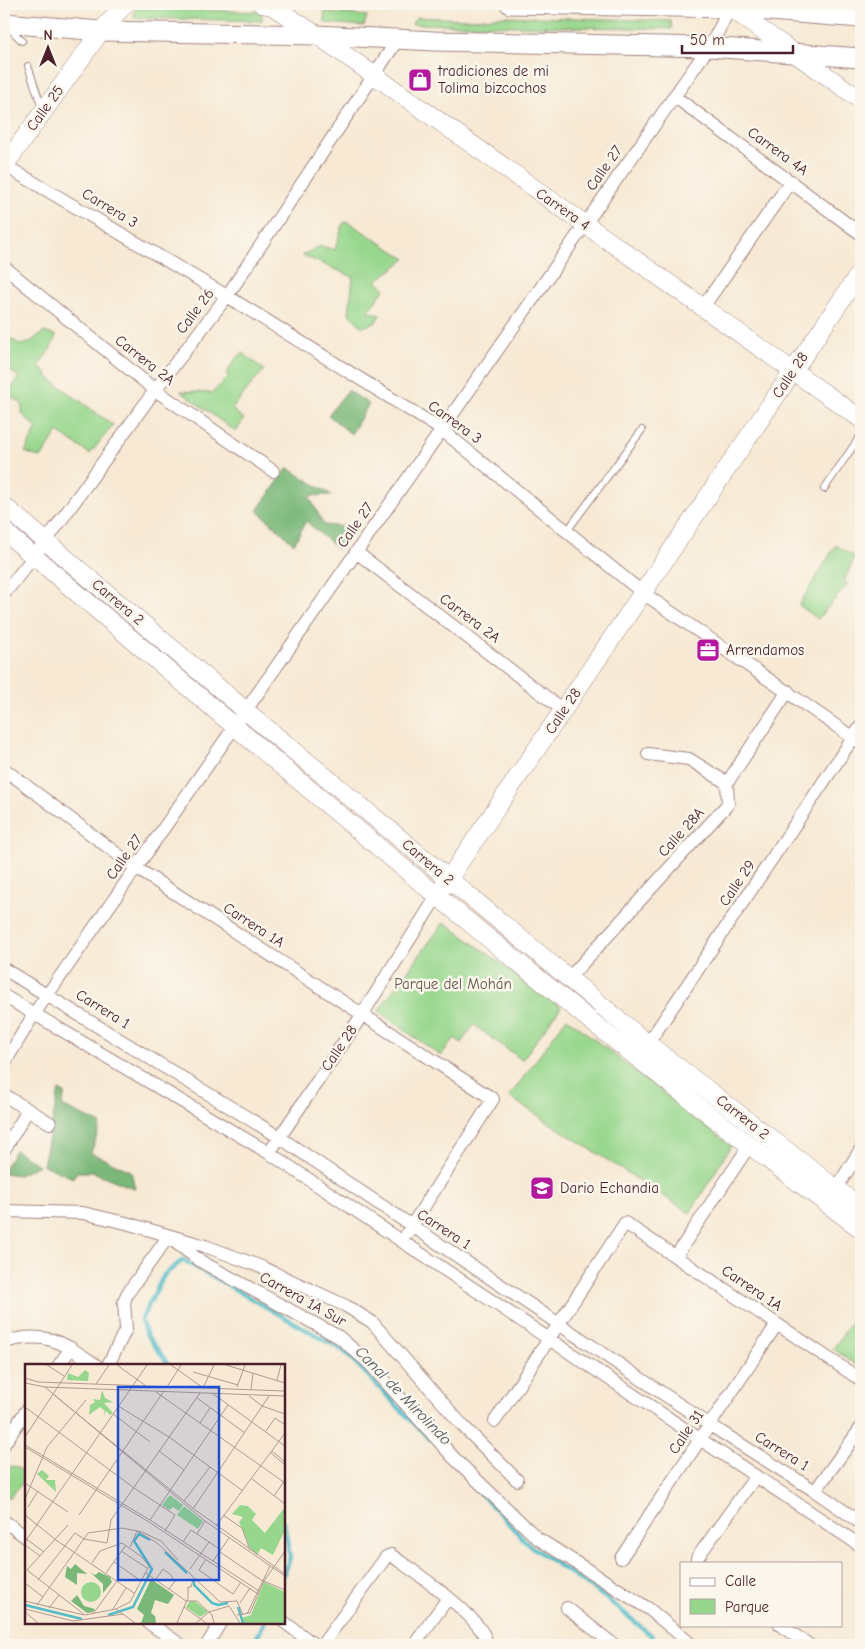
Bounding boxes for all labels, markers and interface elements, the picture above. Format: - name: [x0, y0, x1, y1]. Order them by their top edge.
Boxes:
- north arrow: [22, 22, 72, 72]
- scale bar: [682, 22, 794, 54]
- text: N: [43, 27, 53, 44]
- text: 50 m: [690, 31, 725, 49]
- place label: tradiciones de mi Tolima bizcochos: [437, 62, 549, 97]
- shop icon: tradiciones de mi Tolima bizcochos: [407, 67, 433, 93]
- street label: Calle 25: [22, 82, 68, 134]
- street label: Carrera 4A: [744, 123, 812, 179]
- street label: Calle 27: [582, 142, 626, 194]
- street label: Carrera 3: [79, 184, 141, 232]
- street label: Carrera 4: [533, 184, 593, 234]
- street label: Calle 26: [172, 285, 218, 337]
- street label: Carrera 2A: [111, 331, 179, 389]
- street label: Calle 28: [768, 349, 812, 401]
- street label: Carrera 3: [425, 396, 485, 448]
- street label: Calle 27: [333, 499, 377, 551]
- street label: Carrera 2: [88, 575, 148, 629]
- street label: Carrera 2A: [436, 589, 504, 647]
- office icon: Arrendamos: [695, 637, 721, 663]
- place label: Arrendamos: [726, 641, 804, 659]
- street label: Calle 28: [541, 685, 585, 737]
- street label: Calle 28A: [654, 803, 708, 860]
- street label: Calle 27: [102, 831, 146, 883]
- street label: Carrera 2: [398, 835, 458, 889]
- street label: Calle 29: [715, 856, 759, 910]
- street label: Carrera 1A: [220, 899, 288, 952]
- park label: Parque del Mohán: [394, 975, 512, 993]
- street label: Carrera 1: [73, 985, 133, 1033]
- street label: Calle 28: [317, 1022, 361, 1074]
- street label: Carrera 2: [713, 1091, 773, 1143]
- school or university icon: Dario Echandia: [529, 1175, 555, 1201]
- place label: Dario Echandia: [560, 1179, 659, 1197]
- street label: Carrera 1: [414, 1205, 474, 1253]
- street label: Carrera 1A: [718, 1261, 786, 1315]
- street label: Carrera 1A Sur: [257, 1268, 349, 1330]
- water label: Canal de Mirolindo: [352, 1343, 455, 1449]
- inset map: [25, 1364, 285, 1624]
- street label: Calle 31: [665, 1406, 707, 1458]
- street label: Carrera 1: [752, 1427, 812, 1475]
- legend: [680, 1562, 842, 1626]
- text: Calle: [725, 1572, 757, 1590]
- text: Parque: [725, 1598, 770, 1616]

